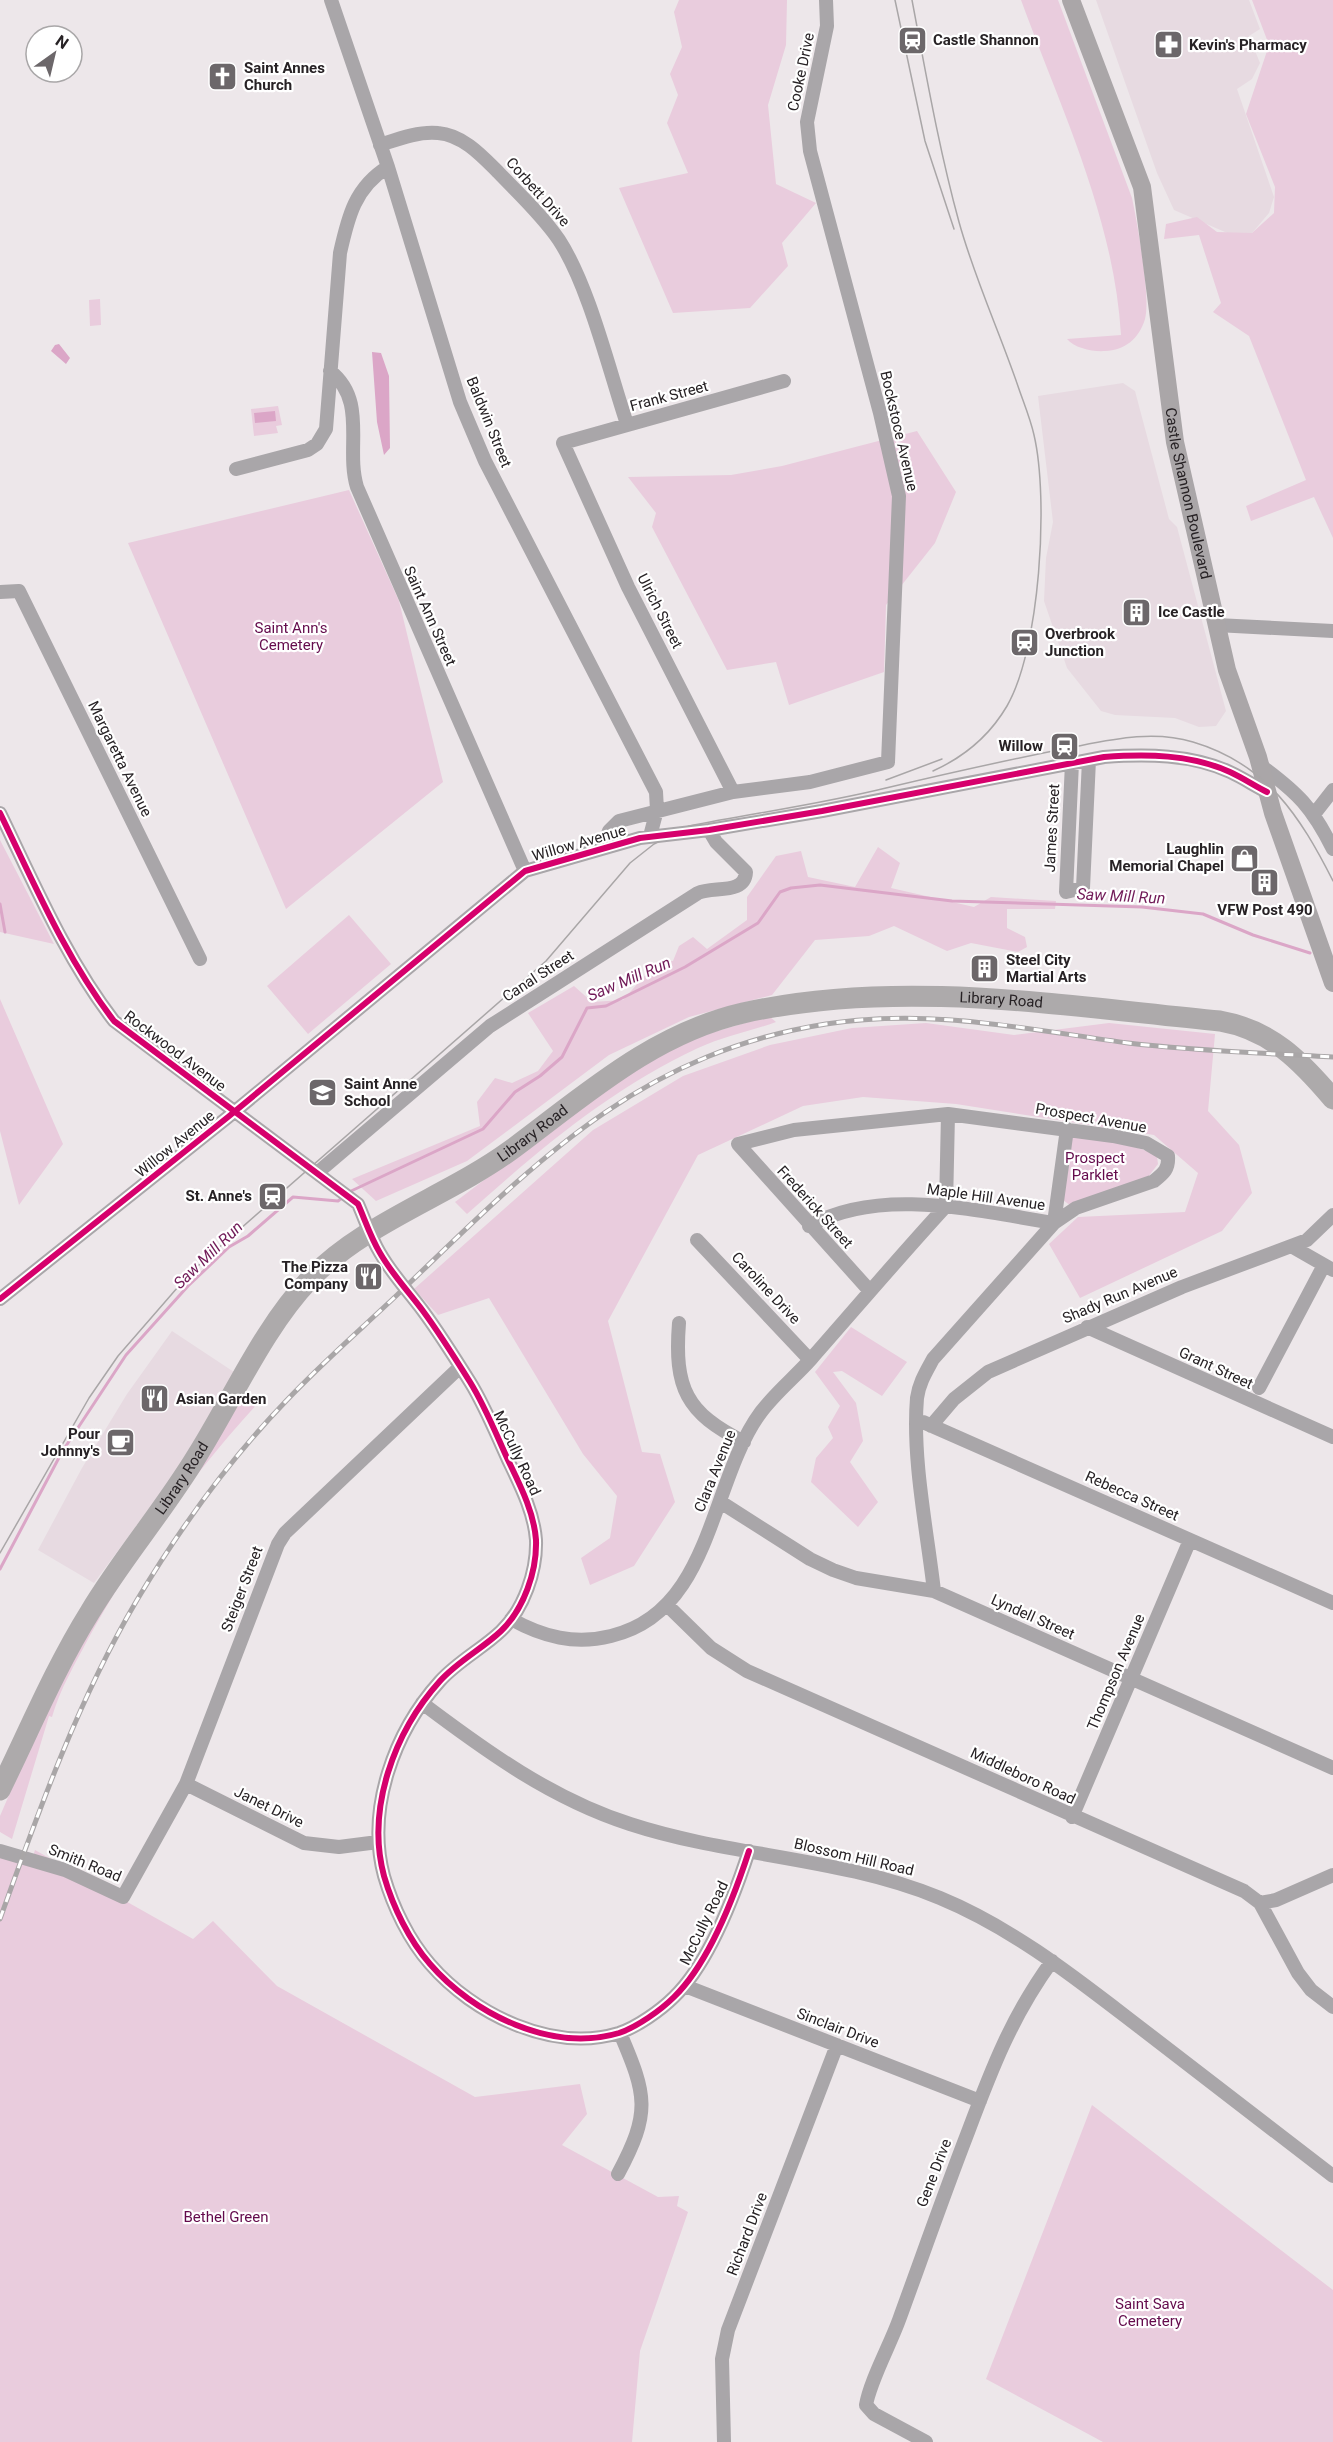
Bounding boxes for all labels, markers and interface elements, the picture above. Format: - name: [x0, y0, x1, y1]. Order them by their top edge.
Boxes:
- north arrow: [24, 24, 84, 84]
- station icon: Castle Shannon: [896, 24, 928, 56]
- pharmacy icon: Kevin's Pharmacy: [1152, 29, 1184, 61]
- text: N: [52, 31, 72, 53]
- street label: Cooke Drive: [784, 31, 818, 113]
- place label: Castle Shannon: [933, 31, 1039, 49]
- place label: Kevin's Pharmacy: [1189, 36, 1307, 54]
- place label: Saint Annes Church: [244, 59, 325, 94]
- church icon: Saint Annes Church: [207, 61, 239, 93]
- street label: Corbett Drive: [502, 154, 574, 230]
- street label: Bockstoce Avenue: [876, 369, 922, 493]
- street label: Baldwin Street: [463, 374, 515, 470]
- street label: Frank Street: [628, 377, 710, 415]
- street label: Castle Shannon Boulevard: [1162, 406, 1215, 581]
- street label: Saint Ann Street: [400, 563, 460, 669]
- street label: Ulrich Street: [633, 571, 687, 651]
- building icon: Ice Castle: [1121, 596, 1153, 628]
- place label: Ice Castle: [1158, 603, 1225, 621]
- park label: Saint Ann's Cemetery: [255, 619, 328, 654]
- place label: Overbrook Junction: [1045, 625, 1116, 660]
- station icon: Overbrook Junction: [1008, 627, 1040, 659]
- street label: Margaretta Avenue: [84, 698, 156, 820]
- station icon: Willow: [1048, 730, 1080, 762]
- place label: Willow: [998, 737, 1043, 755]
- street label: James Street: [1041, 783, 1063, 873]
- street label: Willow Avenue: [530, 821, 628, 865]
- place label: Laughlin Memorial Chapel: [1109, 840, 1224, 875]
- shop icon: Laughlin Memorial Chapel: [1229, 842, 1261, 874]
- building icon: VFW Post 490: [1249, 867, 1281, 899]
- water label: Saw Mill Run: [1076, 884, 1166, 908]
- place label: VFW Post 490: [1217, 901, 1313, 919]
- street label: Canal Street: [499, 946, 577, 1006]
- place label: Steel City Martial Arts: [1006, 951, 1087, 986]
- water label: Saw Mill Run: [584, 953, 674, 1005]
- building icon: Steel City Martial Arts: [969, 953, 1001, 985]
- street label: Library Road: [959, 988, 1044, 1012]
- street label: Rockwood Avenue: [121, 1007, 230, 1095]
- place label: Saint Anne School: [344, 1075, 417, 1110]
- school or university icon: Saint Anne School: [307, 1077, 339, 1109]
- street label: Prospect Avenue: [1034, 1099, 1148, 1137]
- street label: Library Road: [494, 1101, 571, 1166]
- street label: Willow Avenue: [132, 1107, 218, 1181]
- park label: Prospect Parklet: [1065, 1149, 1125, 1184]
- street label: Frederick Street: [773, 1162, 857, 1252]
- station icon: St. Anne's: [257, 1180, 289, 1212]
- street label: Maple Hill Avenue: [926, 1180, 1046, 1214]
- place label: St. Anne's: [185, 1187, 252, 1205]
- water label: Saw Mill Run: [169, 1217, 247, 1293]
- street label: Caroline Drive: [728, 1248, 804, 1328]
- place label: The Pizza Company: [282, 1258, 348, 1293]
- restaurant icon: The Pizza Company: [353, 1260, 385, 1292]
- street label: Shady Run Avenue: [1060, 1263, 1180, 1327]
- street label: Grant Street: [1176, 1343, 1256, 1393]
- restaurant icon: Asian Garden: [139, 1383, 171, 1415]
- place label: Asian Garden: [176, 1390, 266, 1408]
- street label: McCully Road: [490, 1408, 544, 1498]
- place label: Pour Johnny's: [41, 1425, 101, 1460]
- cafe icon: Pour Johnny's: [105, 1427, 137, 1459]
- street label: Clara Avenue: [690, 1427, 740, 1515]
- street label: Library Road: [151, 1438, 212, 1518]
- street label: Rebecca Street: [1082, 1467, 1182, 1525]
- street label: Steiger Street: [217, 1544, 267, 1634]
- street label: Lyndell Street: [988, 1591, 1078, 1643]
- street label: Thompson Avenue: [1083, 1611, 1149, 1733]
- street label: Middleboro Road: [968, 1744, 1078, 1808]
- street label: Janet Drive: [231, 1782, 307, 1832]
- street label: Blossom Hill Road: [792, 1834, 916, 1880]
- street label: Smith Road: [46, 1840, 124, 1886]
- street label: McCully Road: [676, 1878, 732, 1968]
- street label: Sinclair Drive: [794, 2004, 882, 2052]
- street label: Gene Drive: [913, 2136, 955, 2210]
- street label: Richard Drive: [723, 2190, 771, 2278]
- park label: Bethel Green: [183, 2208, 269, 2226]
- park label: Saint Sava Cemetery: [1115, 2295, 1185, 2330]

